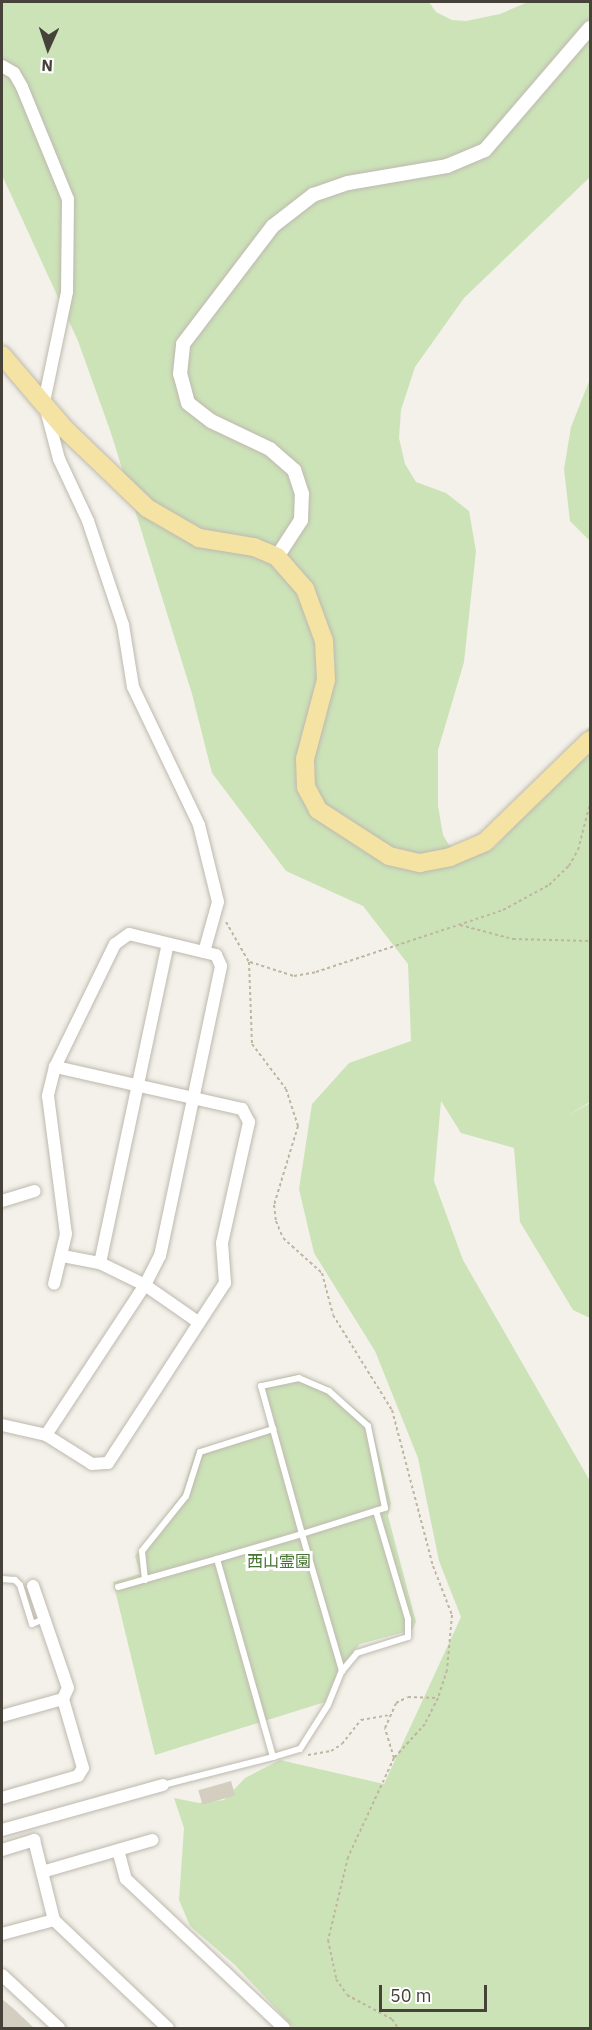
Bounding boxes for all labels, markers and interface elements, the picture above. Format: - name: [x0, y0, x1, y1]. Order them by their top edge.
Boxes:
- north arrow: [18, 18, 78, 78]
- text: N: [41, 56, 53, 76]
- park label: 西山霊園: [247, 1551, 311, 1571]
- scale bar: [382, 1973, 490, 2011]
- text: 50 m: [390, 1984, 432, 2007]

